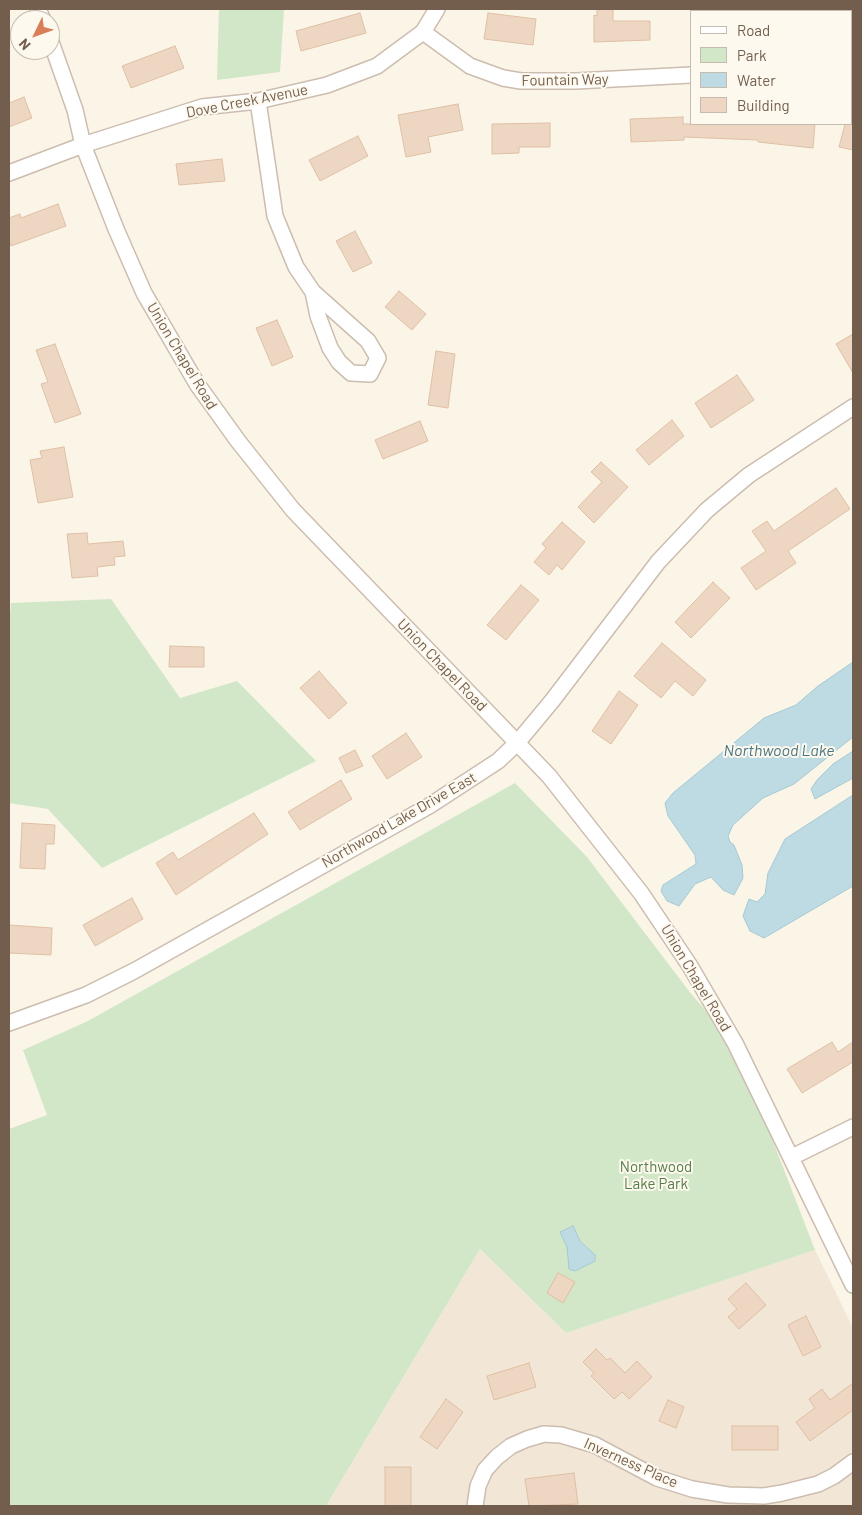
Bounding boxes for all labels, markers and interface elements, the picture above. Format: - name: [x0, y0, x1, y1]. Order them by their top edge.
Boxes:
- north arrow: [10, 10, 60, 60]
- legend: [690, 10, 852, 125]
- text: Road: [737, 21, 770, 39]
- text: N: [15, 36, 34, 54]
- text: Park: [737, 46, 766, 64]
- street label: Fountain Way: [521, 70, 609, 90]
- text: Water: [737, 71, 776, 89]
- street label: Dove Creek Avenue: [185, 80, 309, 122]
- text: Building: [737, 96, 790, 114]
- street label: Union Chapel Road: [143, 299, 221, 413]
- street label: Union Chapel Road: [393, 615, 491, 715]
- water label: Northwood Lake: [723, 741, 835, 761]
- street label: Northwood Lake Drive East: [318, 768, 480, 872]
- street label: Union Chapel Road: [657, 921, 735, 1035]
- park label: Northwood Lake Park: [620, 1158, 692, 1193]
- street label: Inverness Place: [581, 1434, 681, 1492]

